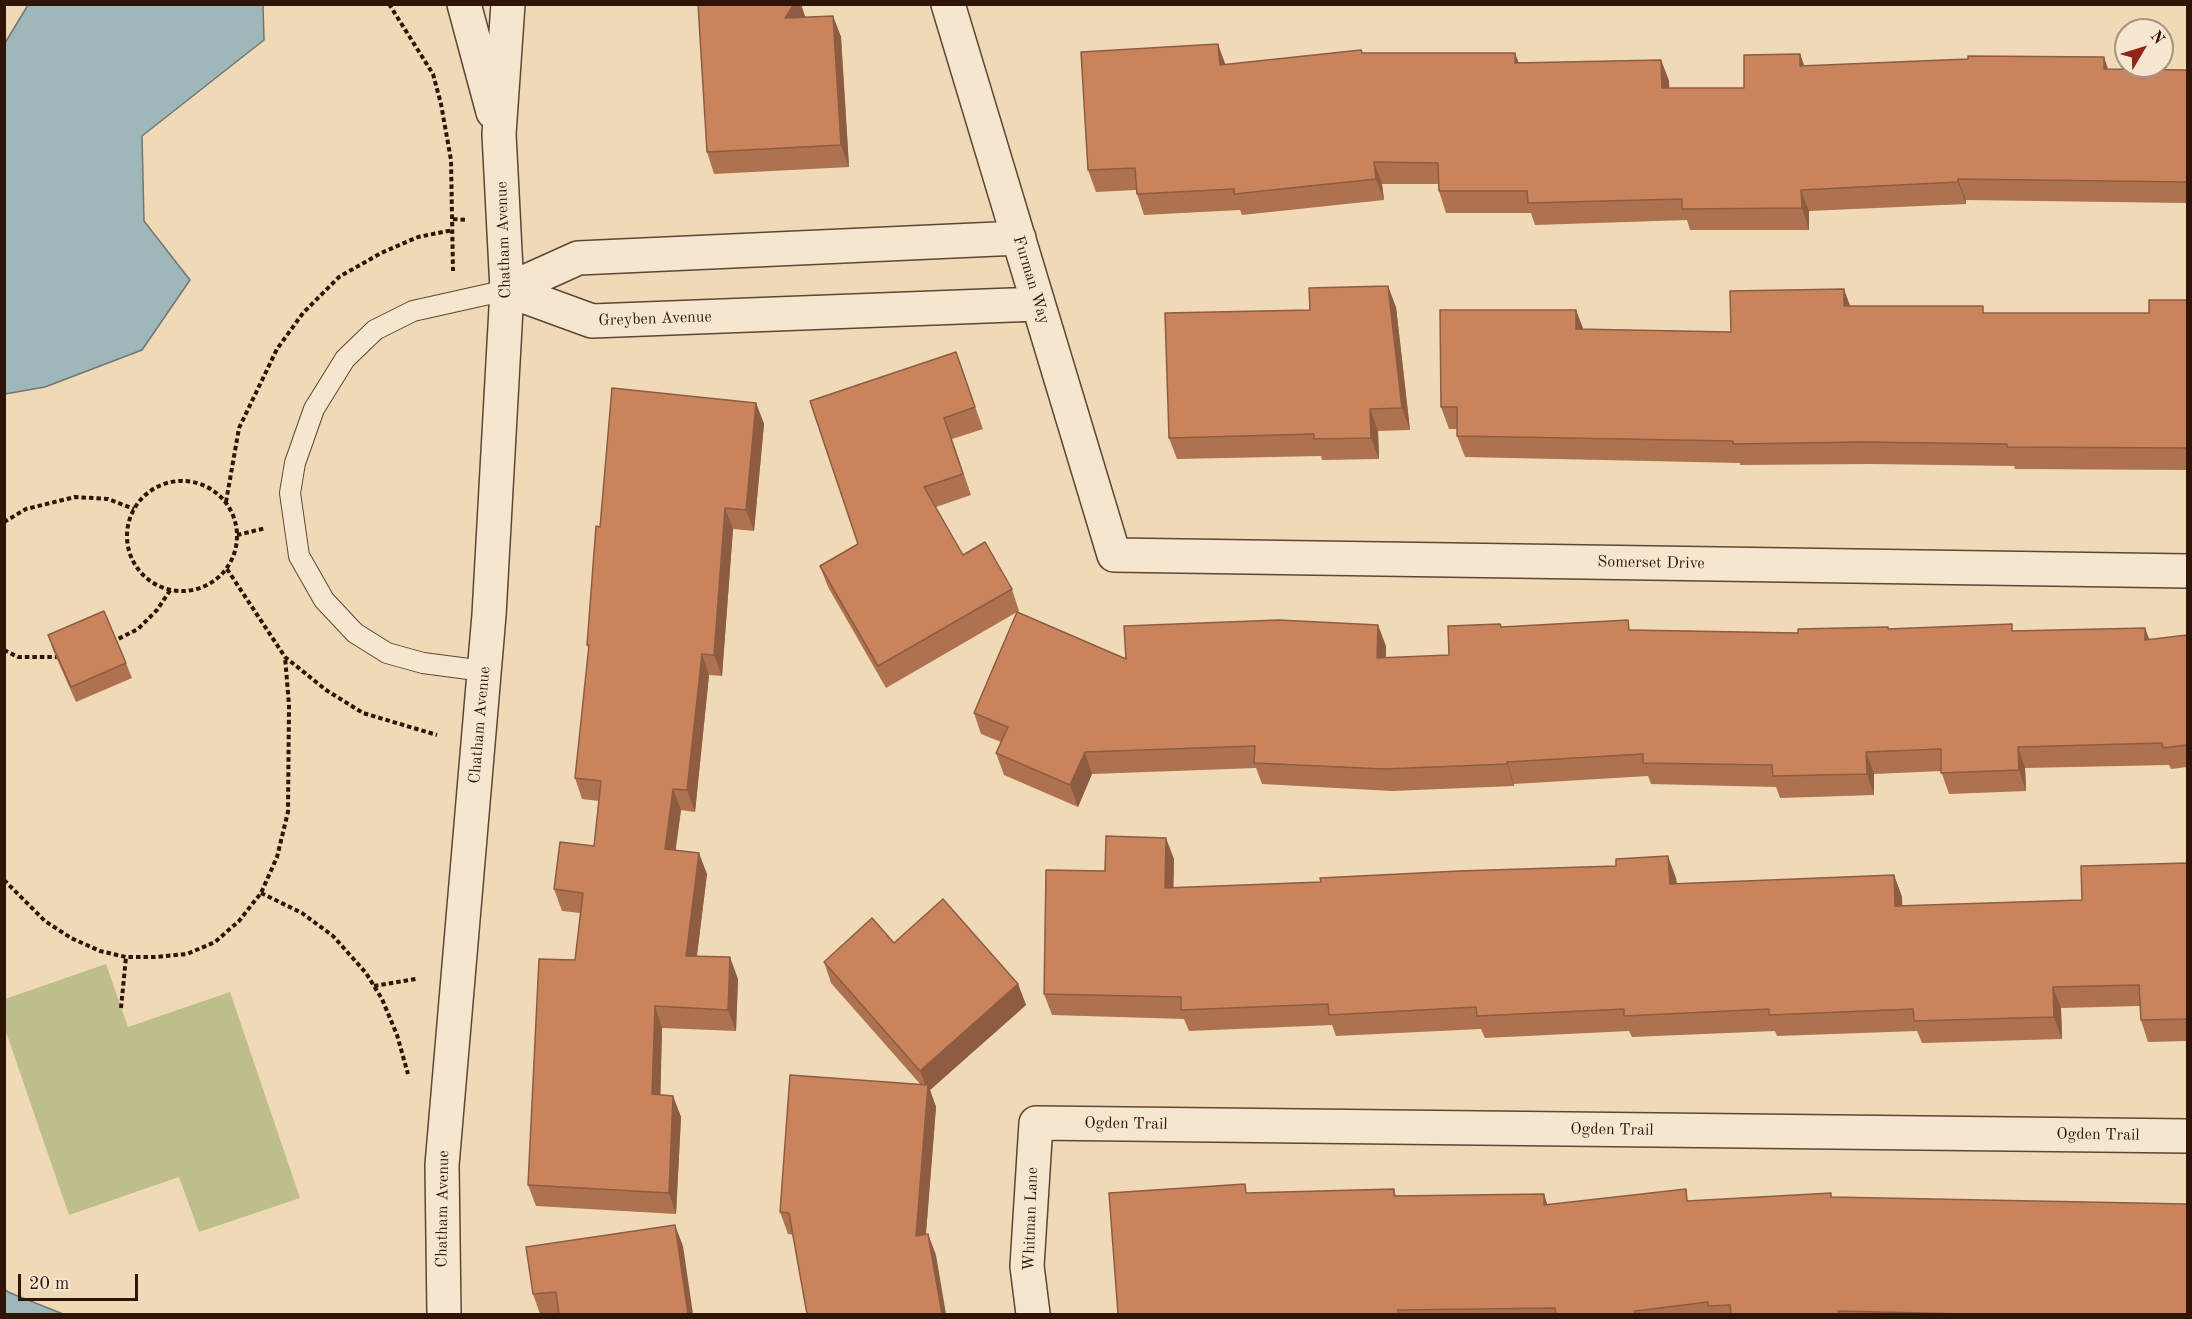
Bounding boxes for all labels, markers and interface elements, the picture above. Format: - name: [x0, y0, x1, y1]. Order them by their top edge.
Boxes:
- north arrow: [2114, 18, 2174, 78]
- text: N: [2147, 28, 2167, 48]
- street label: Chatham Avenue: [492, 181, 516, 299]
- street label: Furman Way: [1008, 233, 1054, 327]
- street label: Greyben Avenue: [598, 307, 712, 331]
- street label: Somerset Drive: [1597, 552, 1705, 574]
- street label: Chatham Avenue: [465, 666, 495, 784]
- street label: Ogden Trail: [1084, 1114, 1168, 1134]
- street label: Ogden Trail: [1570, 1120, 1654, 1140]
- street label: Ogden Trail: [2056, 1125, 2140, 1145]
- street label: Chatham Avenue: [432, 1150, 454, 1268]
- street label: Whitman Lane: [1020, 1167, 1042, 1271]
- scale bar: [21, 1262, 141, 1300]
- text: 20 m: [29, 1275, 69, 1293]

